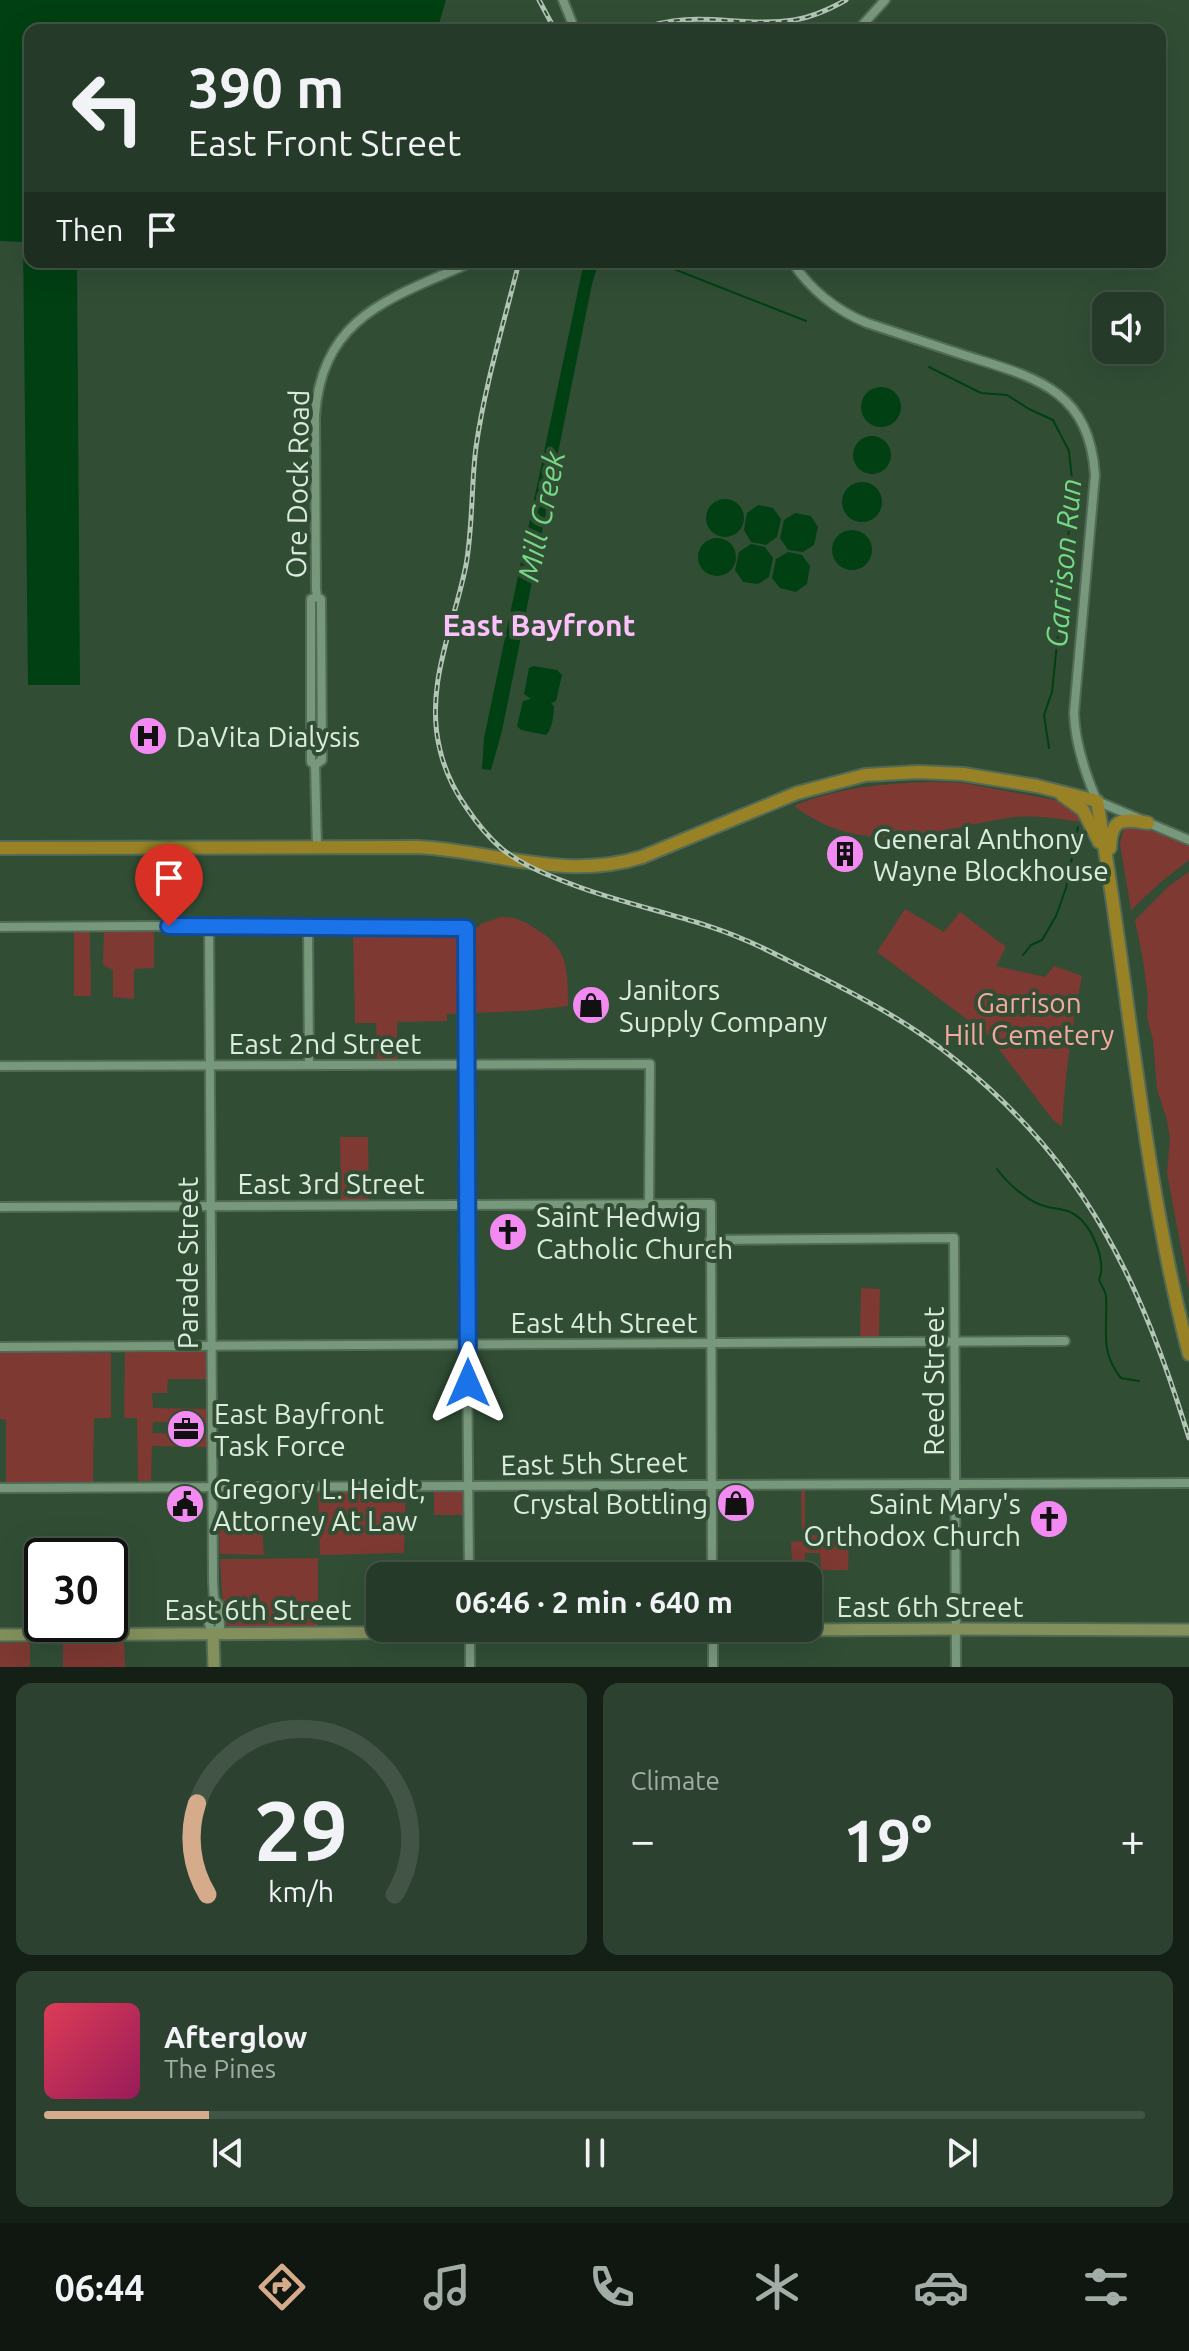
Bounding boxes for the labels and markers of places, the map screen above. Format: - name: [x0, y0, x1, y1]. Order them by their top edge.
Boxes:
- hospital icon: DaVita Dialysis: [127, 715, 169, 757]
- place label: DaVita Dialysis: [176, 721, 360, 752]
- place label: General Anthony Wayne Blockhouse: [873, 823, 1109, 886]
- building icon: General Anthony Wayne Blockhouse: [824, 833, 866, 875]
- pin: [135, 844, 203, 926]
- place label: Janitors Supply Company: [619, 974, 827, 1037]
- shop icon: Janitors Supply Company: [570, 984, 612, 1026]
- place label: Saint Hedwig Catholic Church: [536, 1201, 733, 1264]
- church icon: Saint Hedwig Catholic Church: [487, 1211, 529, 1253]
- place label: East Bayfront Task Force: [214, 1398, 384, 1461]
- office icon: East Bayfront Task Force: [165, 1408, 207, 1450]
- place label: Gregory L. Heidt, Attorney At Law: [213, 1473, 426, 1536]
- shop icon: Crystal Bottling: [715, 1482, 757, 1524]
- public building icon: Gregory L. Heidt, Attorney At Law: [164, 1483, 206, 1525]
- place label: Crystal Bottling: [512, 1488, 708, 1519]
- place label: Saint Mary's Orthodox Church: [804, 1488, 1021, 1551]
- church icon: Saint Mary's Orthodox Church: [1028, 1498, 1070, 1540]

